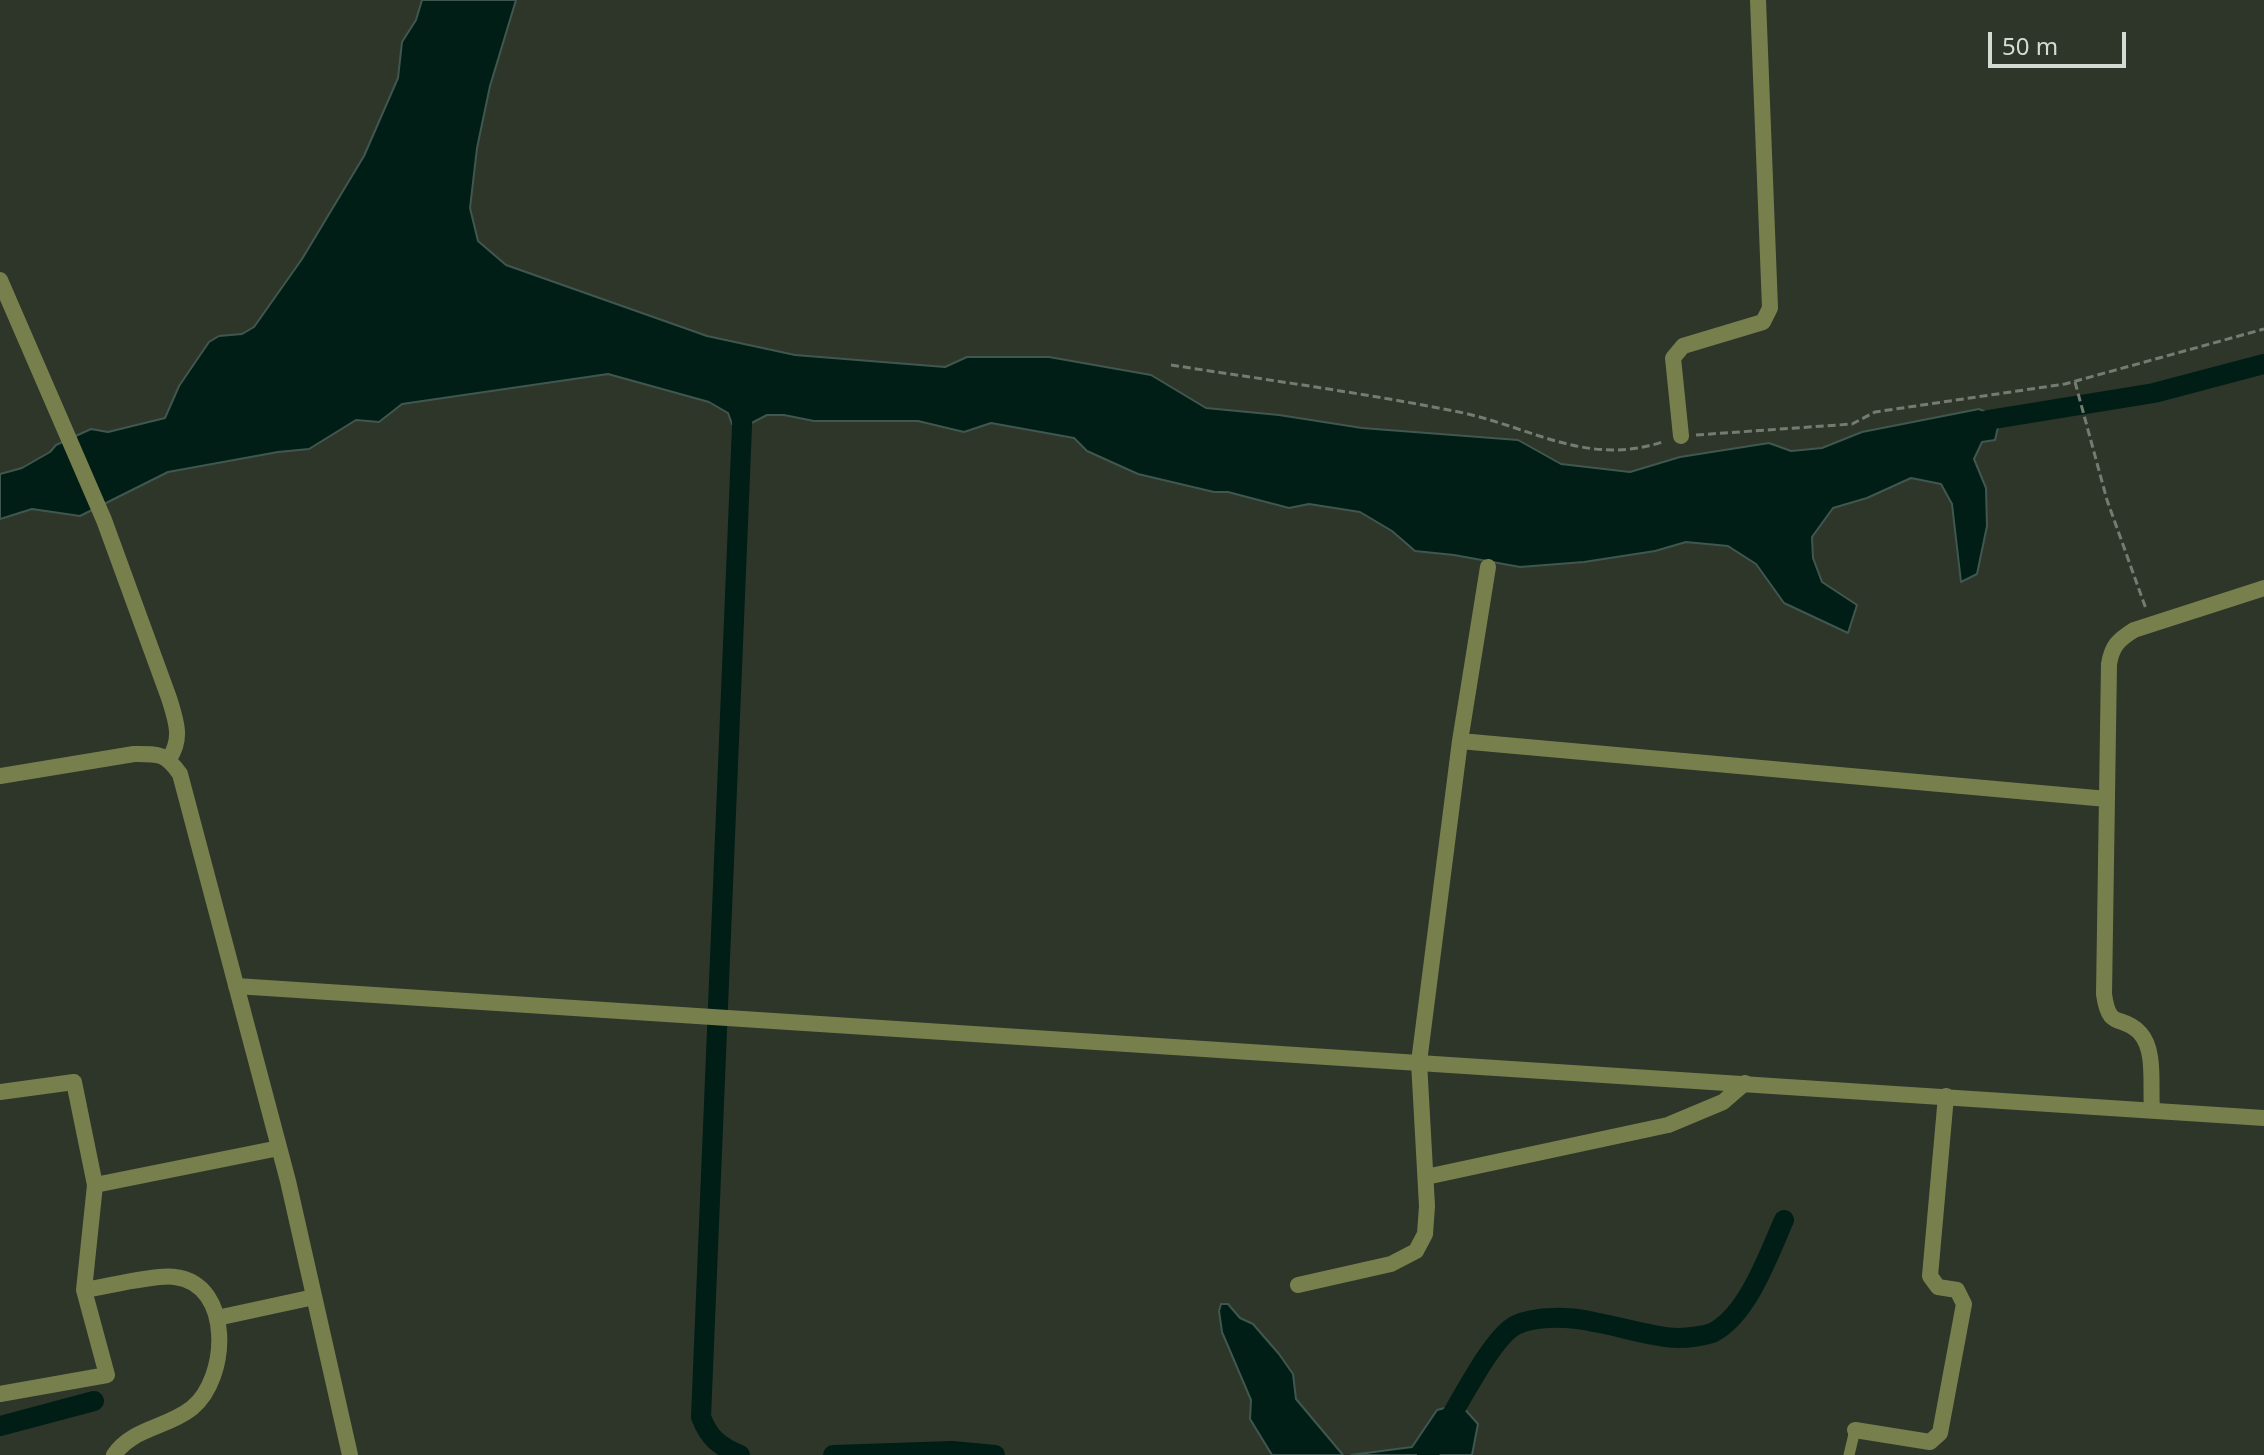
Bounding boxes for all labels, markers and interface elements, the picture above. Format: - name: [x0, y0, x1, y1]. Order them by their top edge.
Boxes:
- scale bar: [1992, 16, 2130, 66]
- text: 50 m: [2002, 29, 2058, 62]

